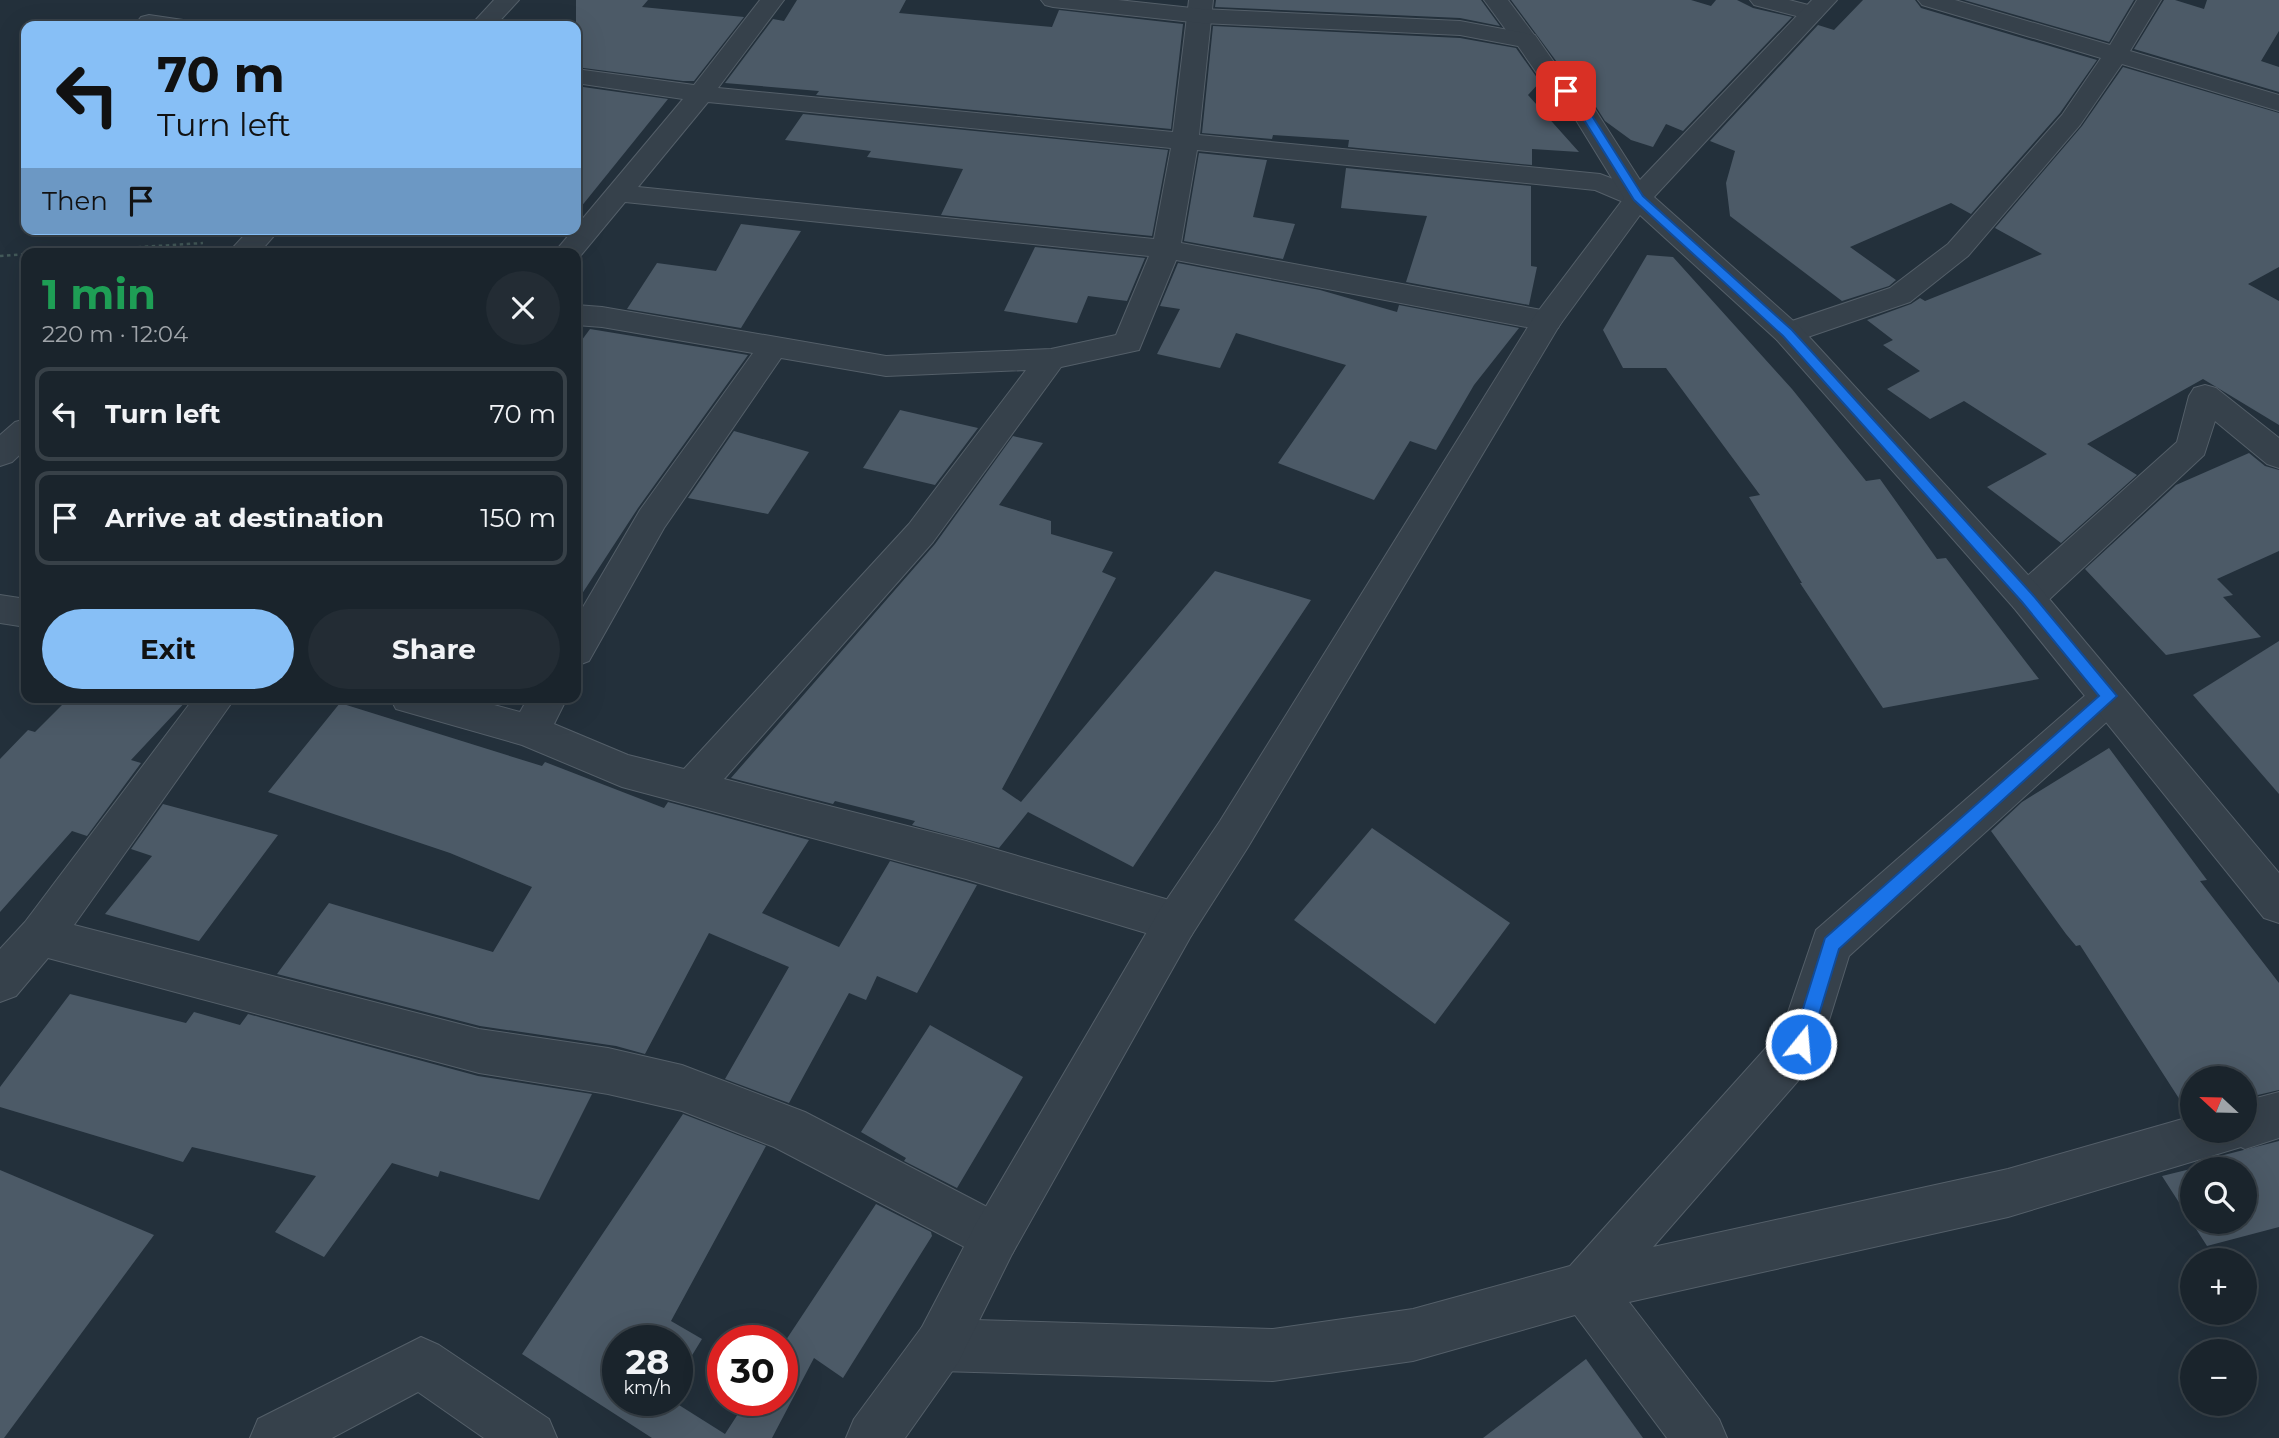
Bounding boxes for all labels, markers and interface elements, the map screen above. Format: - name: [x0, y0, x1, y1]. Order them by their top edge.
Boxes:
- text: 70 m: [157, 45, 285, 104]
- icon: left: [42, 49, 133, 140]
- pin: [1536, 61, 1596, 121]
- icon: arrive: [1547, 72, 1585, 110]
- text: Turn left: [157, 105, 291, 144]
- icon: arrive: [122, 182, 160, 220]
- text: Then: [42, 185, 108, 217]
- text: 1 min: [42, 268, 156, 320]
- button: close: [486, 271, 560, 345]
- text: 220 m · 12:04: [42, 320, 188, 348]
- icon: left: [46, 395, 84, 433]
- text: Turn left: [105, 398, 221, 430]
- text: 70 m: [490, 398, 556, 430]
- icon: arrive: [46, 499, 84, 537]
- text: Arrive at destination: [105, 502, 384, 534]
- text: 150 m: [480, 502, 556, 534]
- button: Exit: [42, 609, 294, 689]
- button: Share: [308, 609, 560, 689]
- position arrow: [1764, 1007, 1838, 1081]
- north arrow: [2180, 1066, 2258, 1143]
- map controls: [2180, 1066, 2257, 1416]
- button: search: [2180, 1157, 2257, 1234]
- button: +: [2180, 1248, 2257, 1325]
- speed limit sign: 30: [707, 1325, 798, 1416]
- button: −: [2180, 1339, 2257, 1416]
- text: 28: [626, 1340, 669, 1383]
- text: km/h: [623, 1377, 672, 1399]

